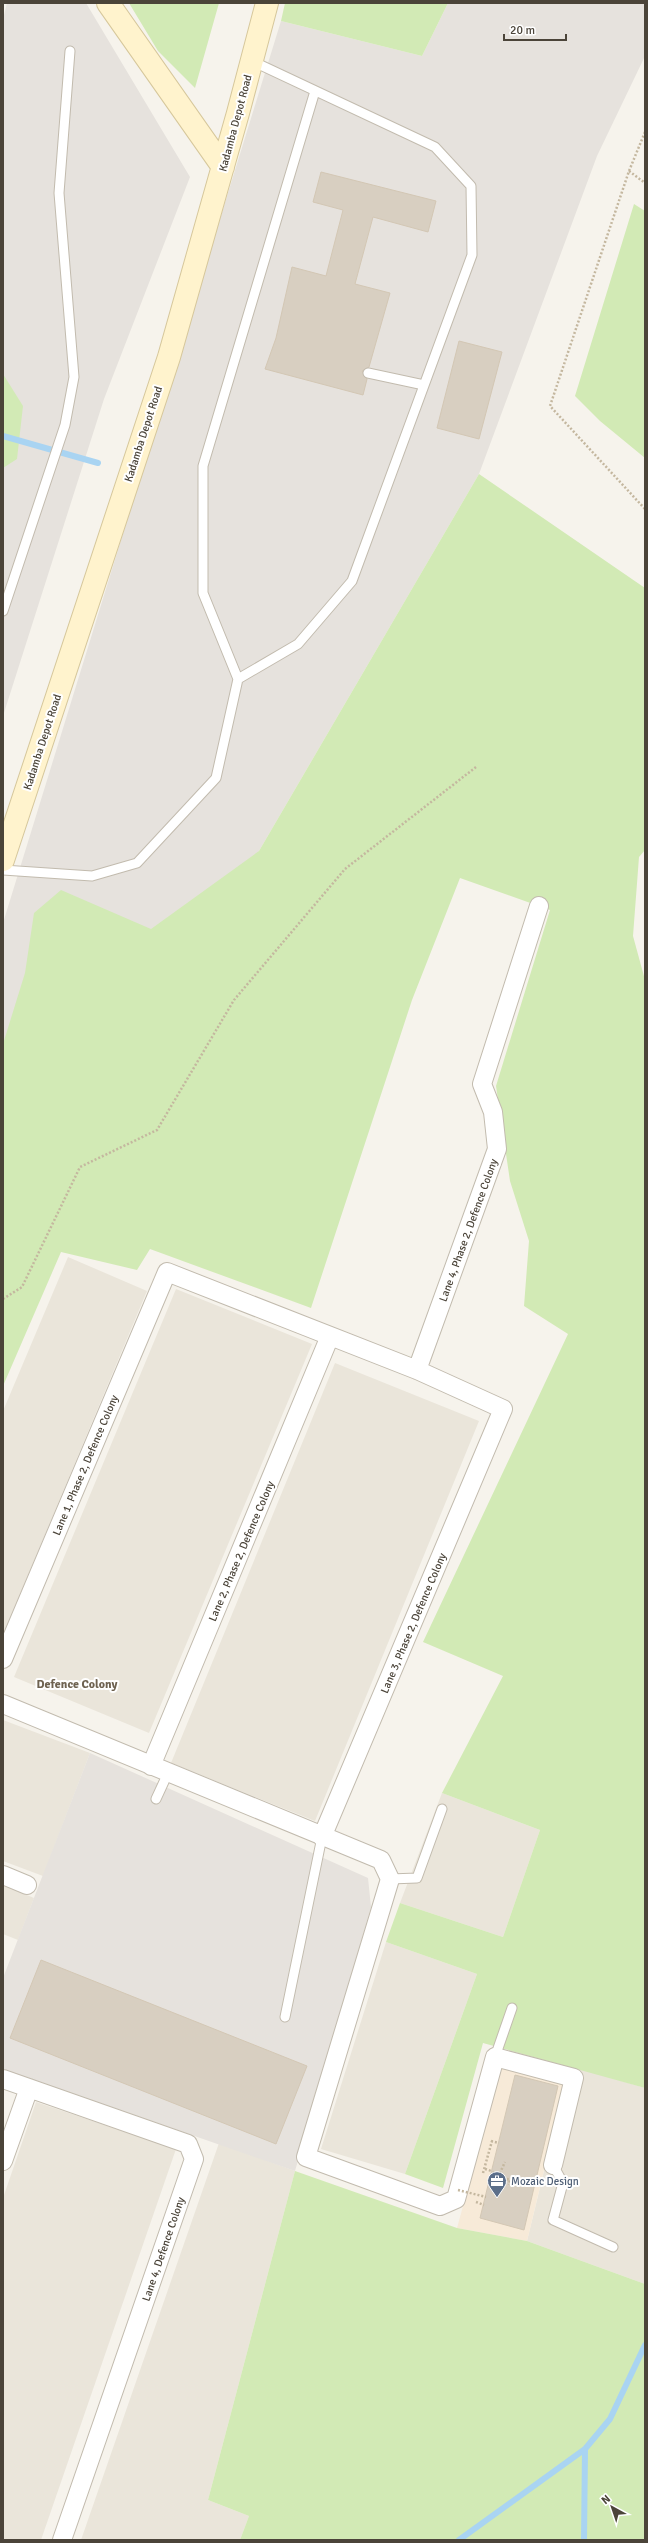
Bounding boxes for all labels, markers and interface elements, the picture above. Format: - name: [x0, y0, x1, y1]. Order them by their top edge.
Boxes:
- scale bar: [504, 16, 566, 42]
- text: 20 m: [510, 23, 535, 38]
- street label: Kadamba Depot Road: [216, 73, 255, 173]
- street label: Kadamba Depot Road: [122, 384, 165, 484]
- street label: Kadamba Depot Road: [21, 692, 64, 792]
- street label: Lane 4, Phase 2, Defence Colony: [437, 1156, 501, 1303]
- street label: Lane 1, Phase 2, Defence Colony: [50, 1392, 121, 1537]
- street label: Lane 2, Phase 2, Defence Colony: [206, 1478, 277, 1623]
- street label: Lane 3, Phase 2, Defence Colony: [378, 1550, 449, 1695]
- district label: Defence Colony: [37, 1677, 117, 1692]
- office icon: Mozaic Design: [486, 2170, 508, 2198]
- place label: Mozaic Design: [511, 2175, 579, 2188]
- street label: Lane 4, Defence Colony: [140, 2195, 188, 2303]
- north arrow: [592, 2487, 632, 2527]
- text: N: [599, 2492, 613, 2507]

